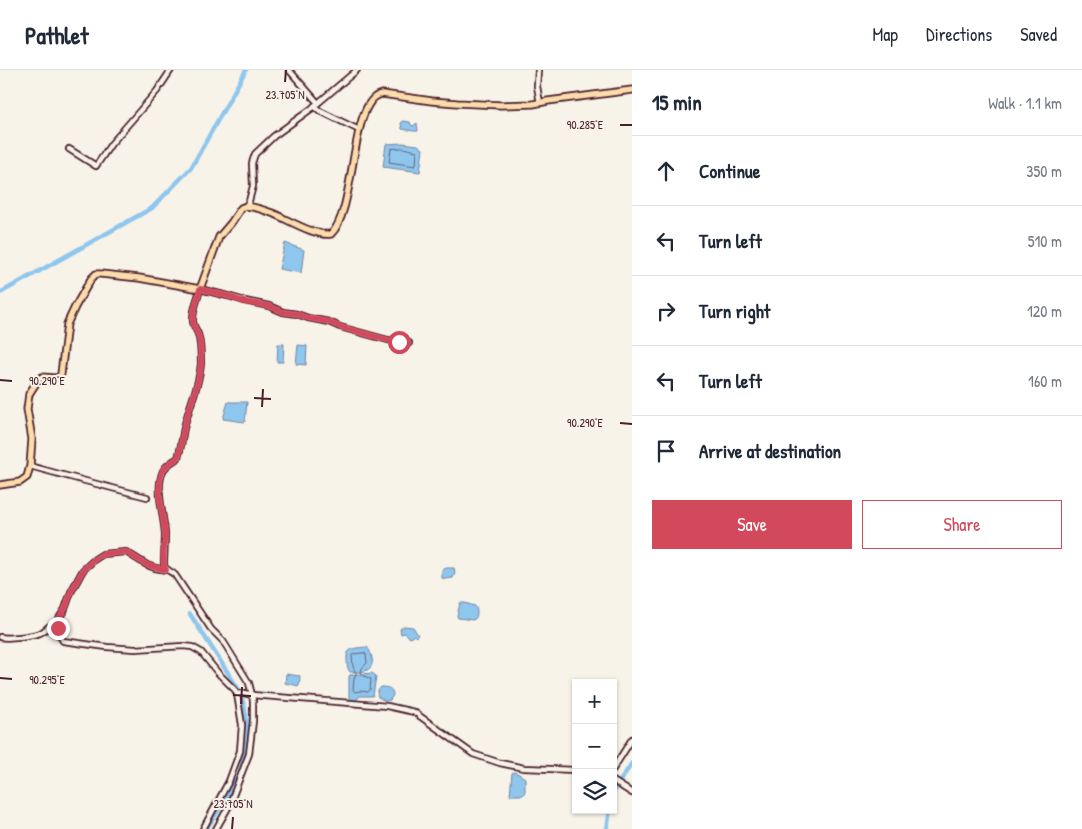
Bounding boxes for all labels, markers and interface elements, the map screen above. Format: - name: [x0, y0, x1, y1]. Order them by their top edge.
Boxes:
- text: Pathlet: [25, 19, 88, 51]
- text: Map: [873, 22, 898, 47]
- text: Directions: [926, 22, 992, 47]
- text: Saved: [1020, 22, 1057, 47]
- text: 23.705°N: [265, 86, 305, 103]
- text: 15 min: [652, 88, 702, 117]
- text: Walk · 1.1 km: [988, 92, 1062, 114]
- text: 90.285°E: [567, 116, 604, 133]
- icon: ahead: [652, 157, 680, 185]
- text: Continue: [699, 158, 760, 184]
- text: 350 m: [1026, 160, 1062, 182]
- icon: left: [652, 227, 680, 255]
- text: Turn left: [699, 228, 762, 254]
- text: 510 m: [1028, 230, 1062, 252]
- icon: right: [652, 297, 680, 325]
- text: Turn right: [699, 298, 770, 324]
- text: 120 m: [1027, 300, 1062, 322]
- route start: [388, 331, 411, 354]
- icon: left: [652, 367, 680, 395]
- text: Turn left: [699, 368, 762, 394]
- text: 160 m: [1028, 370, 1062, 392]
- text: 90.290°E: [29, 372, 66, 389]
- text: 90.290°E: [567, 414, 604, 431]
- icon: arrive: [652, 437, 680, 465]
- text: Arrive at destination: [699, 438, 841, 464]
- button: Save: [652, 500, 852, 549]
- button: Share: [862, 500, 1062, 549]
- route end: [47, 617, 70, 640]
- text: 90.295°E: [29, 671, 65, 688]
- map controls: [572, 679, 617, 814]
- button: +: [572, 679, 617, 724]
- button: −: [572, 724, 617, 769]
- button: layers: [572, 769, 617, 814]
- text: 23.705°N: [213, 795, 253, 812]

